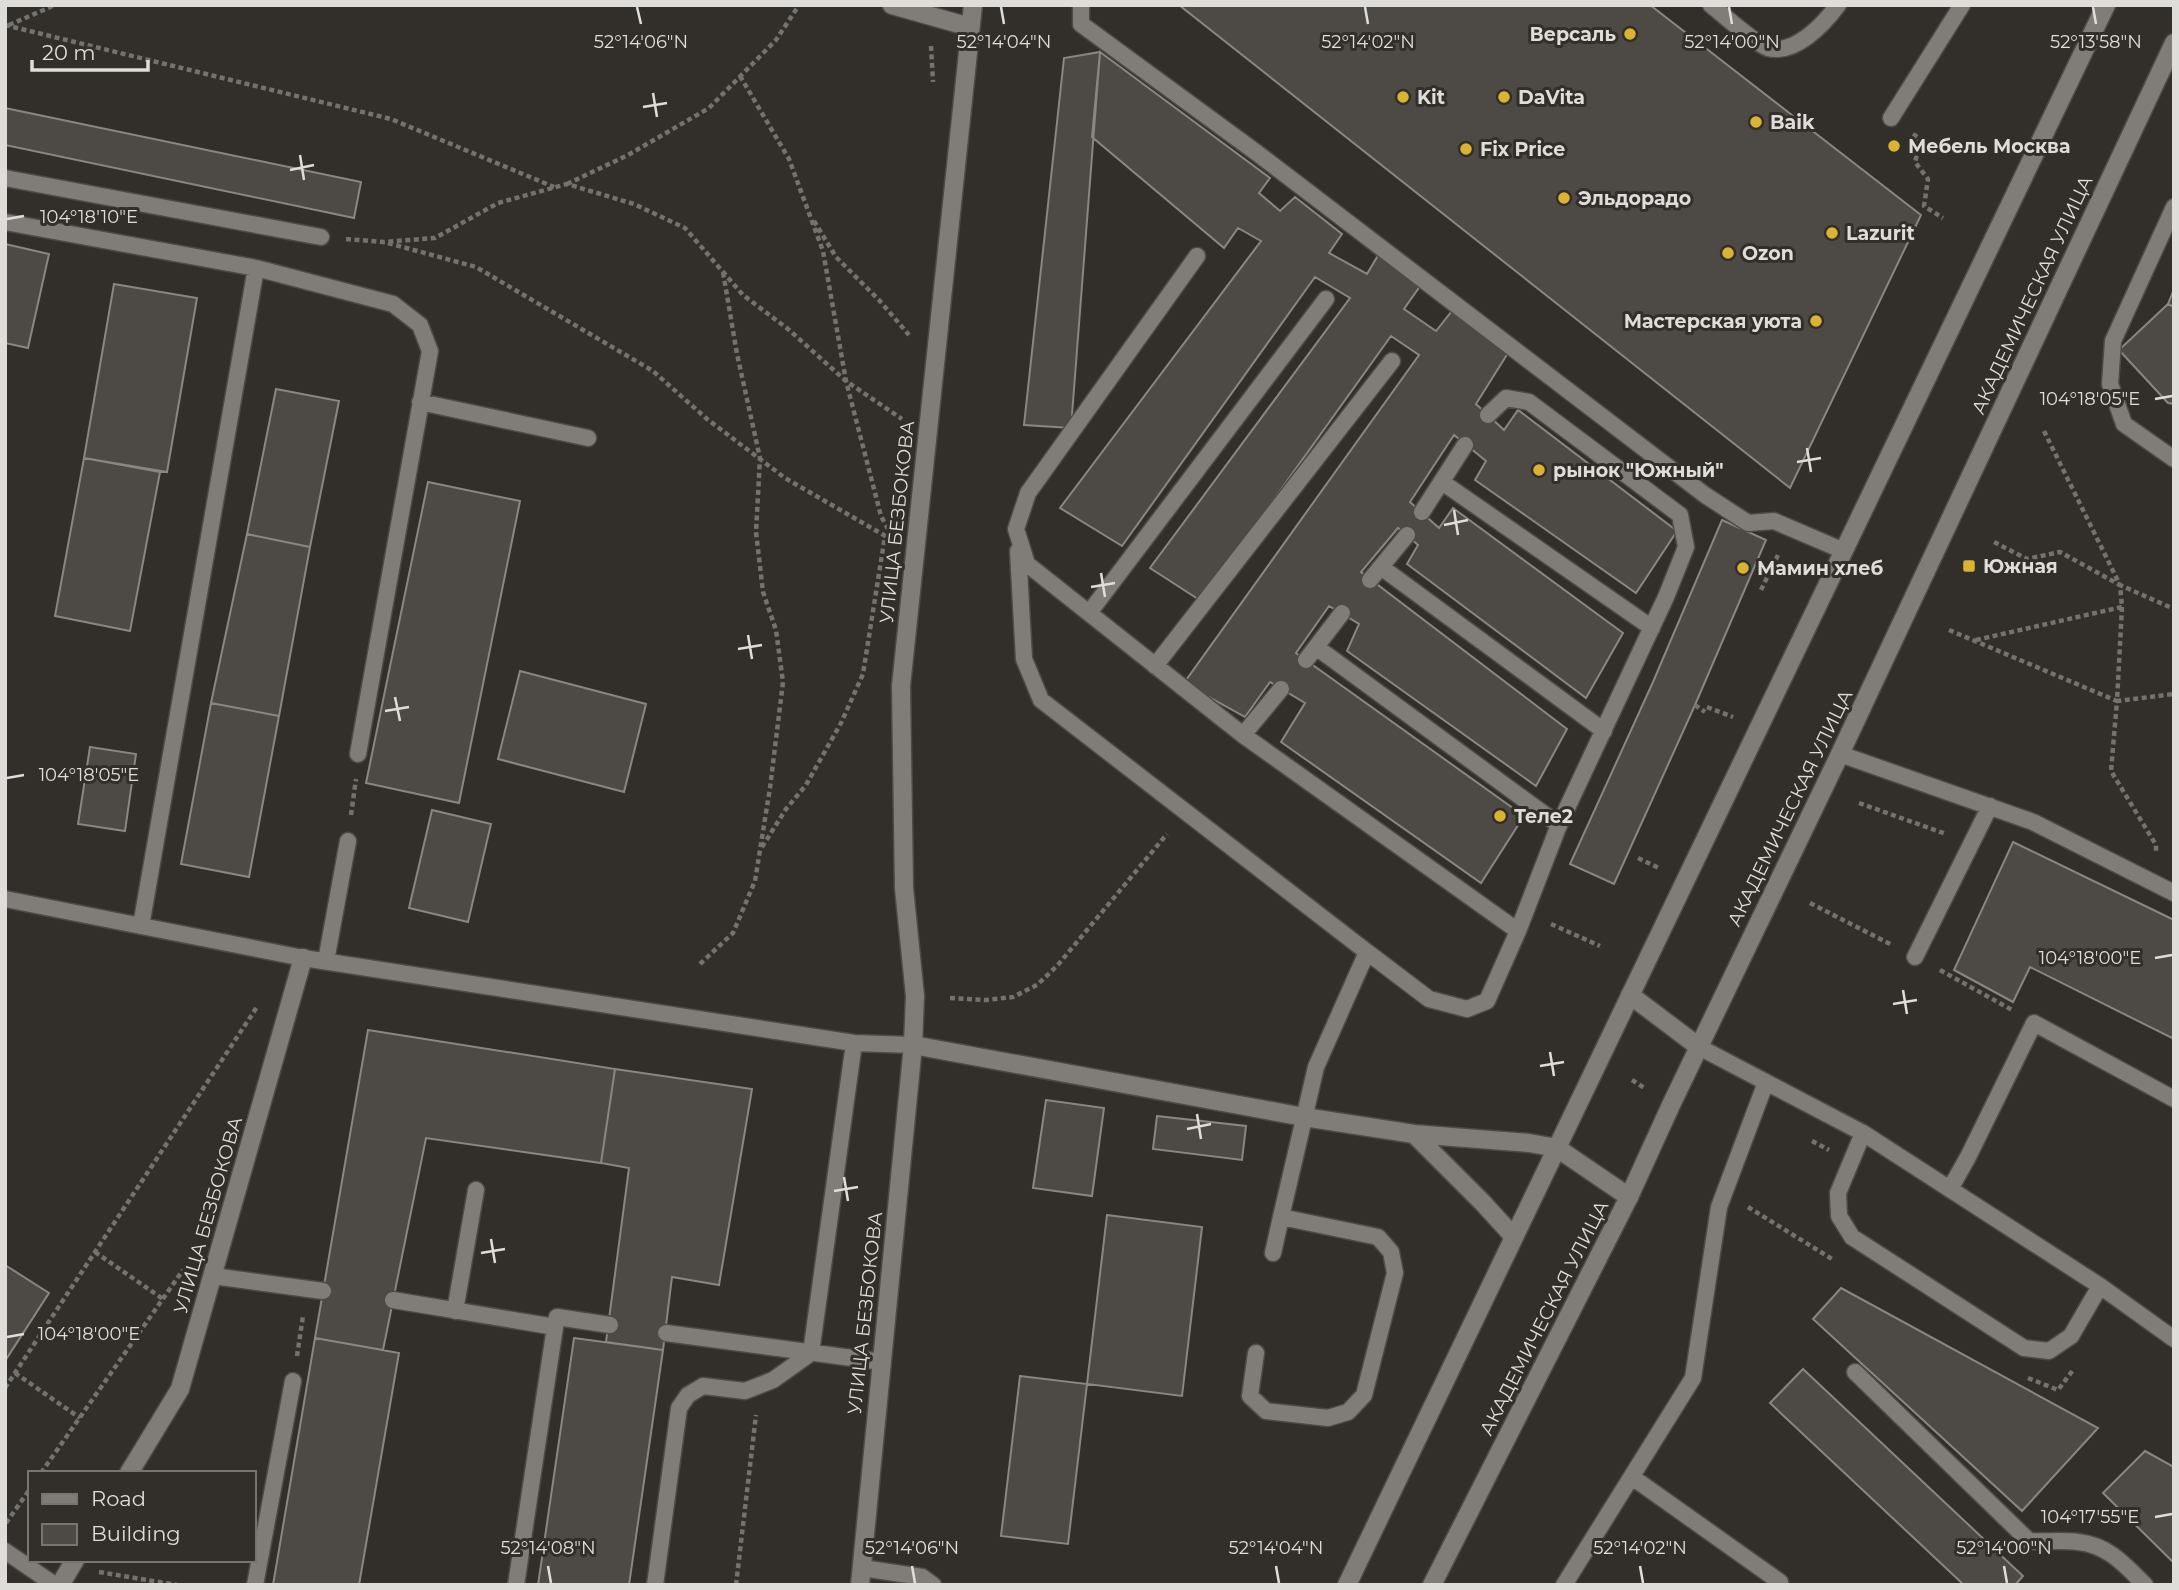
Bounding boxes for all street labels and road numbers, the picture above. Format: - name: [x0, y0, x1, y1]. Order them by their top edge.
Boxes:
- street label: АКАДЕМИЧЕСКАЯ УЛИЦА: [1967, 172, 2097, 418]
- street label: УЛИЦА БЕЗБОКОВА: [875, 419, 919, 625]
- street label: АКАДЕМИЧЕСКАЯ УЛИЦА: [1723, 686, 1857, 930]
- street label: УЛИЦА БЕЗБОКОВА: [169, 1114, 247, 1316]
- street label: АКАДЕМИЧЕСКАЯ УЛИЦА: [1475, 1197, 1613, 1439]
- street label: УЛИЦА БЕЗБОКОВА: [843, 1210, 887, 1416]

